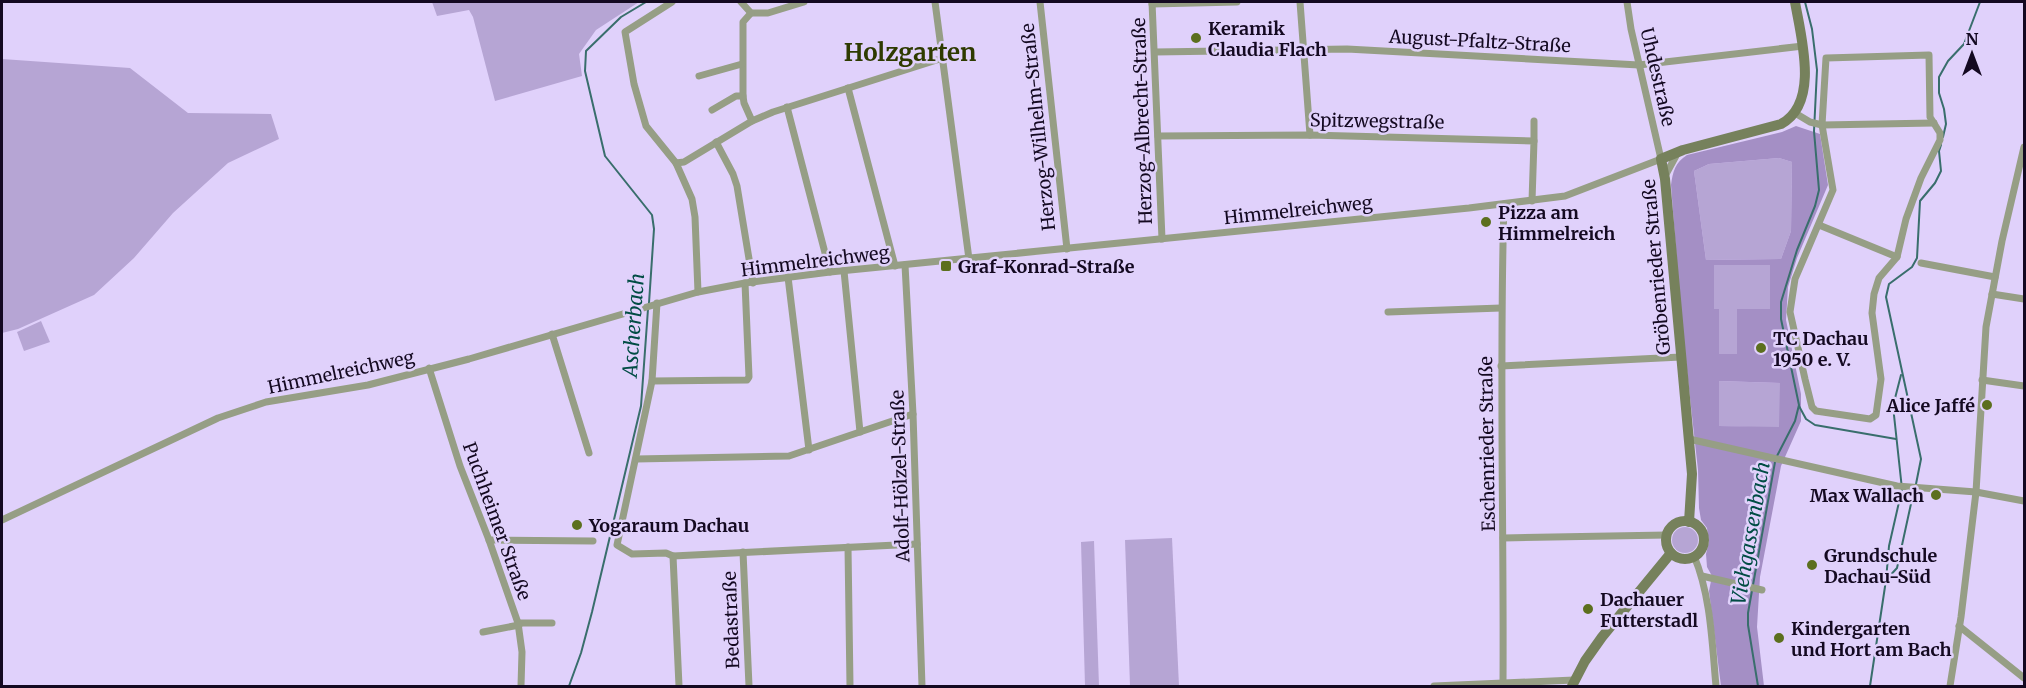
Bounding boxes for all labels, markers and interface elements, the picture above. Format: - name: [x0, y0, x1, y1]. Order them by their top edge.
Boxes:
- street label: Herzog-Albrecht-Straße: [1127, 17, 1157, 225]
- place label: Keramik Claudia Flach: [1208, 17, 1327, 61]
- street label: Herzog-Wilhelm-Straße: [1016, 22, 1060, 232]
- north arrow: [1942, 24, 2002, 84]
- street label: August-Pfaltz-Straße: [1388, 25, 1571, 57]
- street label: Uhdestraße: [1635, 25, 1681, 129]
- text: N: [1966, 29, 1979, 49]
- marker: Keramik Claudia Flach: [1189, 31, 1203, 45]
- district label: Holzgarten: [844, 37, 976, 68]
- street label: Spitzwegstraße: [1310, 108, 1444, 134]
- street label: Gröbenrieder Straße: [1637, 178, 1675, 356]
- street label: Himmelreichweg: [1222, 191, 1374, 229]
- place label: Pizza am Himmelreich: [1498, 201, 1615, 245]
- marker: Pizza am Himmelreich: [1479, 215, 1493, 229]
- street label: Himmelreichweg: [739, 240, 891, 282]
- place label: Graf-Konrad-Straße: [958, 255, 1135, 278]
- marker: Graf-Konrad-Straße: [939, 259, 953, 273]
- water label: Ascherbach: [617, 272, 649, 380]
- place label: TC Dachau 1950 e. V.: [1773, 327, 1868, 371]
- marker: TC Dachau 1950 e. V.: [1754, 341, 1768, 355]
- street label: Himmelreichweg: [266, 345, 417, 399]
- street label: Eschenrieder Straße: [1474, 356, 1500, 532]
- street label: Adolf-Hölzel-Straße: [885, 389, 915, 564]
- place label: Alice Jaffé: [1885, 394, 1975, 417]
- marker: Alice Jaffé: [1980, 398, 1994, 412]
- street label: Puchheimer Straße: [458, 439, 536, 603]
- water label: Viehgassenbach: [1725, 459, 1775, 607]
- place label: Max Wallach: [1810, 484, 1924, 507]
- marker: Max Wallach: [1929, 488, 1943, 502]
- place label: Yogaraum Dachau: [588, 514, 749, 537]
- marker: Yogaraum Dachau: [570, 518, 584, 532]
- place label: Grundschule Dachau-Süd: [1824, 544, 1938, 588]
- marker: Grundschule Dachau-Süd: [1805, 558, 1819, 572]
- street label: Bedastraße: [718, 571, 744, 669]
- place label: Dachauer Futterstadl: [1600, 588, 1698, 632]
- marker: Dachauer Futterstadl: [1581, 602, 1595, 616]
- place label: Kindergarten und Hort am Bach: [1791, 617, 1952, 661]
- marker: Kindergarten und Hort am Bach: [1772, 631, 1786, 645]

